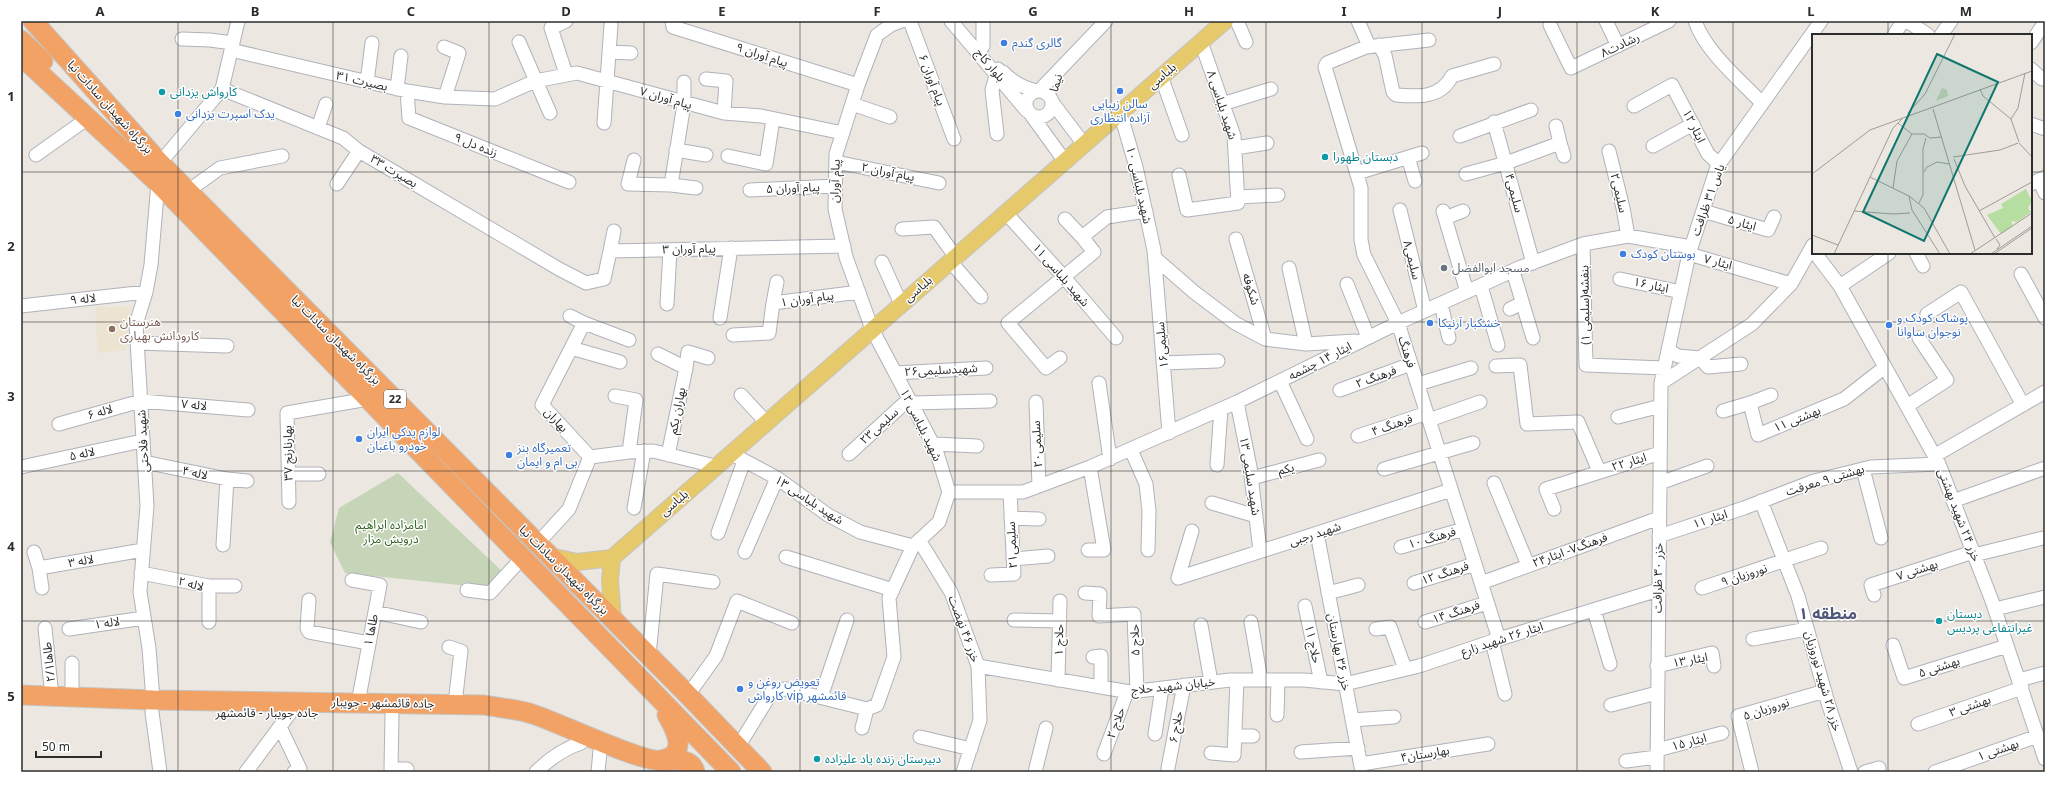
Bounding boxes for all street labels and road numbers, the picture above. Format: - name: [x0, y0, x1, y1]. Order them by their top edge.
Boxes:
- street label: رشادت۸: [1597, 28, 1642, 61]
- street label: پیام آوران ۹: [734, 38, 790, 72]
- street label: بلوار کاج: [971, 44, 1009, 86]
- street label: پیام آوران ۶: [914, 52, 950, 108]
- street label: بزرگراه شهیدان سادات نیا: [64, 56, 157, 157]
- street label: بلباسی: [1144, 58, 1180, 93]
- street label: بصیرت ۳۱: [335, 66, 390, 95]
- street label: شهید بلباسی ۸: [1203, 68, 1242, 142]
- street label: نیما: [1045, 72, 1066, 94]
- street label: پیام آوران ۷: [638, 82, 694, 114]
- street label: ایثار ۱۲: [1679, 106, 1710, 146]
- street label: زنده دل ۹: [452, 128, 501, 161]
- street label: شهید بلباسی ١٠: [1122, 144, 1157, 225]
- street label: بصیرت ۳۳: [367, 150, 421, 191]
- street label: پیام آوران ۲: [860, 158, 916, 186]
- street label: پیام آوران: [825, 159, 845, 203]
- street label: یاس ۳۱ ظرافت: [1687, 161, 1728, 238]
- street label: سلیمی۴: [1501, 171, 1528, 214]
- street label: سلیمی۲: [1607, 171, 1632, 214]
- street label: پیام آوران ۵: [766, 178, 820, 198]
- street label: ایثار ۵: [1726, 210, 1758, 235]
- street label: سلیمی۸: [1399, 238, 1426, 281]
- street label: شهید بلباسی ١١: [1029, 239, 1094, 310]
- street label: پیام آوران ۳: [662, 240, 716, 258]
- street label: ایثار ۷: [1702, 250, 1734, 273]
- street label: بنفشه(سلیمی ۱): [1575, 265, 1594, 345]
- street label: بلباسی: [900, 271, 936, 306]
- street label: شکوفه: [1239, 271, 1264, 307]
- street label: ایثار ۱۶: [1632, 272, 1670, 297]
- street label: پیام آوران ۱: [779, 286, 835, 312]
- street label: لاله ۹: [69, 289, 97, 308]
- street label: بزرگراه شهیدان سادات نیا: [288, 291, 385, 388]
- street label: سلیمی۱۶: [1151, 321, 1172, 369]
- street label: فرهنگ: [1394, 334, 1421, 370]
- street label: ایثار ۱۴ چشمه: [1285, 337, 1354, 384]
- street label: شهیدسلیمی۲۶: [904, 359, 978, 380]
- street label: فرهنگ ۲: [1353, 361, 1399, 392]
- street label: بهاران یکم: [664, 386, 690, 436]
- street label: شهید بلباسی ١٢: [896, 386, 946, 464]
- road number: 22: [384, 390, 406, 408]
- street label: لاله ۷: [180, 395, 208, 414]
- street label: لاله ۶: [85, 400, 115, 423]
- street label: بهشتی ۱۱: [1771, 401, 1823, 436]
- street label: بهاران: [541, 404, 572, 436]
- street label: سلیمی۲۳: [856, 404, 902, 448]
- street label: شهید فلاحتی: [132, 409, 153, 473]
- street label: فرهنگ ۴: [1369, 410, 1415, 439]
- street label: سلیمی۲۰: [1027, 420, 1046, 468]
- street label: بهارنارنج ۳۷: [279, 425, 297, 481]
- street label: شهید سلیمی ۱۳: [1236, 435, 1265, 517]
- street label: لاله ۵: [67, 443, 96, 465]
- street label: ایثار ۲۲: [1609, 448, 1649, 475]
- street label: یکم: [1276, 458, 1296, 480]
- street label: بهشتی ۹ معرفت: [1783, 459, 1866, 500]
- street label: لاله ۴: [181, 462, 210, 484]
- street label: خزر ۲۴ شهید بهشتی: [1934, 466, 1985, 564]
- street label: شهید بلباسی ١٣: [772, 471, 847, 528]
- street label: بلباسی: [656, 485, 692, 520]
- street label: ایثار ۱۱: [1690, 505, 1730, 532]
- street label: شهید رجبی: [1287, 517, 1343, 550]
- street label: بزرگراه شهیدان سادات نیا: [516, 521, 613, 618]
- street label: سلیمی۲۱: [1002, 521, 1021, 569]
- street label: فرهنگ ۱۰: [1406, 523, 1458, 552]
- street label: فرهنگ۷- ایثار۲۴: [1530, 528, 1610, 571]
- street label: خزر ۳۰ ظرافت: [1648, 543, 1667, 613]
- street label: لاله ۳: [67, 550, 95, 571]
- street label: بهشتی ۷: [1894, 555, 1940, 584]
- street label: فرهنگ ۱۲: [1419, 557, 1471, 588]
- street label: نوروزیان ۹: [1718, 559, 1769, 590]
- street label: لاله ۲: [176, 572, 206, 595]
- street label: خزر ۴۶ نهضت: [945, 593, 984, 665]
- street label: فرهنگ ۱۴: [1430, 596, 1482, 627]
- street label: لاله ۱: [93, 612, 121, 633]
- street label: خزر ۳۶ بهارستان: [1324, 612, 1355, 692]
- street label: طاها ۱: [359, 613, 382, 647]
- street label: ایثار ۲۶ شهید زارع: [1458, 617, 1546, 661]
- street label: حلاج ۱۱: [1300, 623, 1326, 665]
- street label: حلاج ۱: [1050, 624, 1068, 656]
- street label: حلاج ۵: [1125, 624, 1145, 656]
- street label: خزر ۲۸ شهید نوروزیان: [1801, 629, 1846, 733]
- street label: طاها۲/۱: [38, 641, 59, 683]
- street label: ایثار ۱۳: [1671, 648, 1709, 671]
- street label: بهشتی ۵: [1916, 652, 1962, 681]
- street label: خیابان شهید حلاج: [1130, 673, 1216, 699]
- street label: بهشتی ۳: [1947, 691, 1993, 721]
- street label: جاده قائمشهر - جویبار: [330, 693, 435, 712]
- street label: نوروزیان ۵: [1740, 693, 1791, 724]
- street label: جاده جویبار - قائمشهر: [215, 704, 318, 721]
- street label: حلاج ۲: [1102, 705, 1130, 741]
- street label: حلاج ۶: [1164, 710, 1188, 744]
- street label: ایثار ۱۵: [1669, 729, 1708, 754]
- street label: بهشتی ۱: [1975, 735, 2021, 765]
- street label: بهارستان۴: [1399, 741, 1451, 766]

